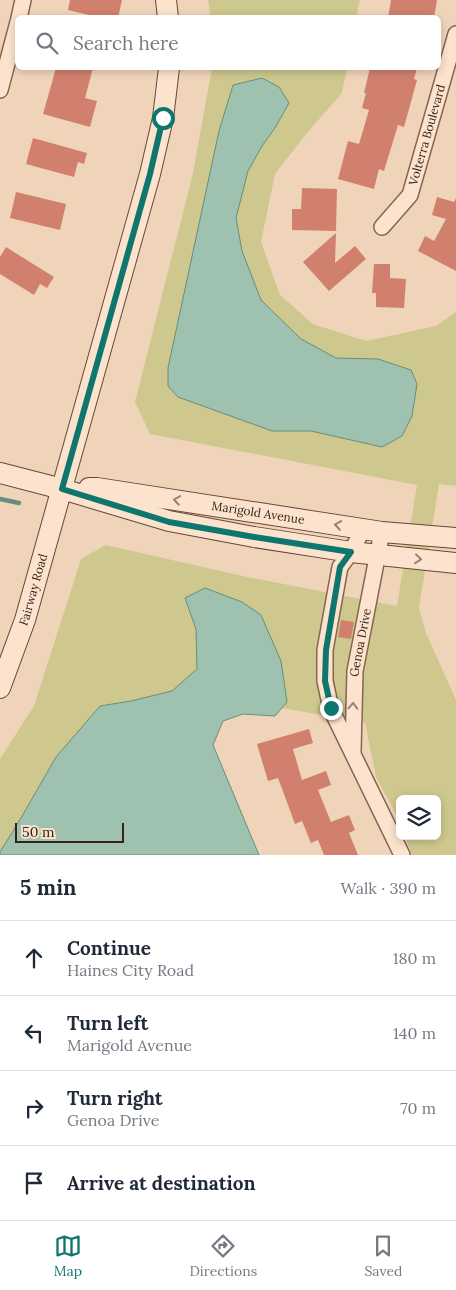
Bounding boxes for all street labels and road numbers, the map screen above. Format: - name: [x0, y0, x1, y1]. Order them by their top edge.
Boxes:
- street label: Volterra Boulevard: [405, 83, 448, 188]
- street label: Marigold Avenue: [211, 498, 306, 527]
- street label: Fairway Road: [16, 552, 50, 627]
- street label: Genoa Drive: [347, 606, 374, 677]

